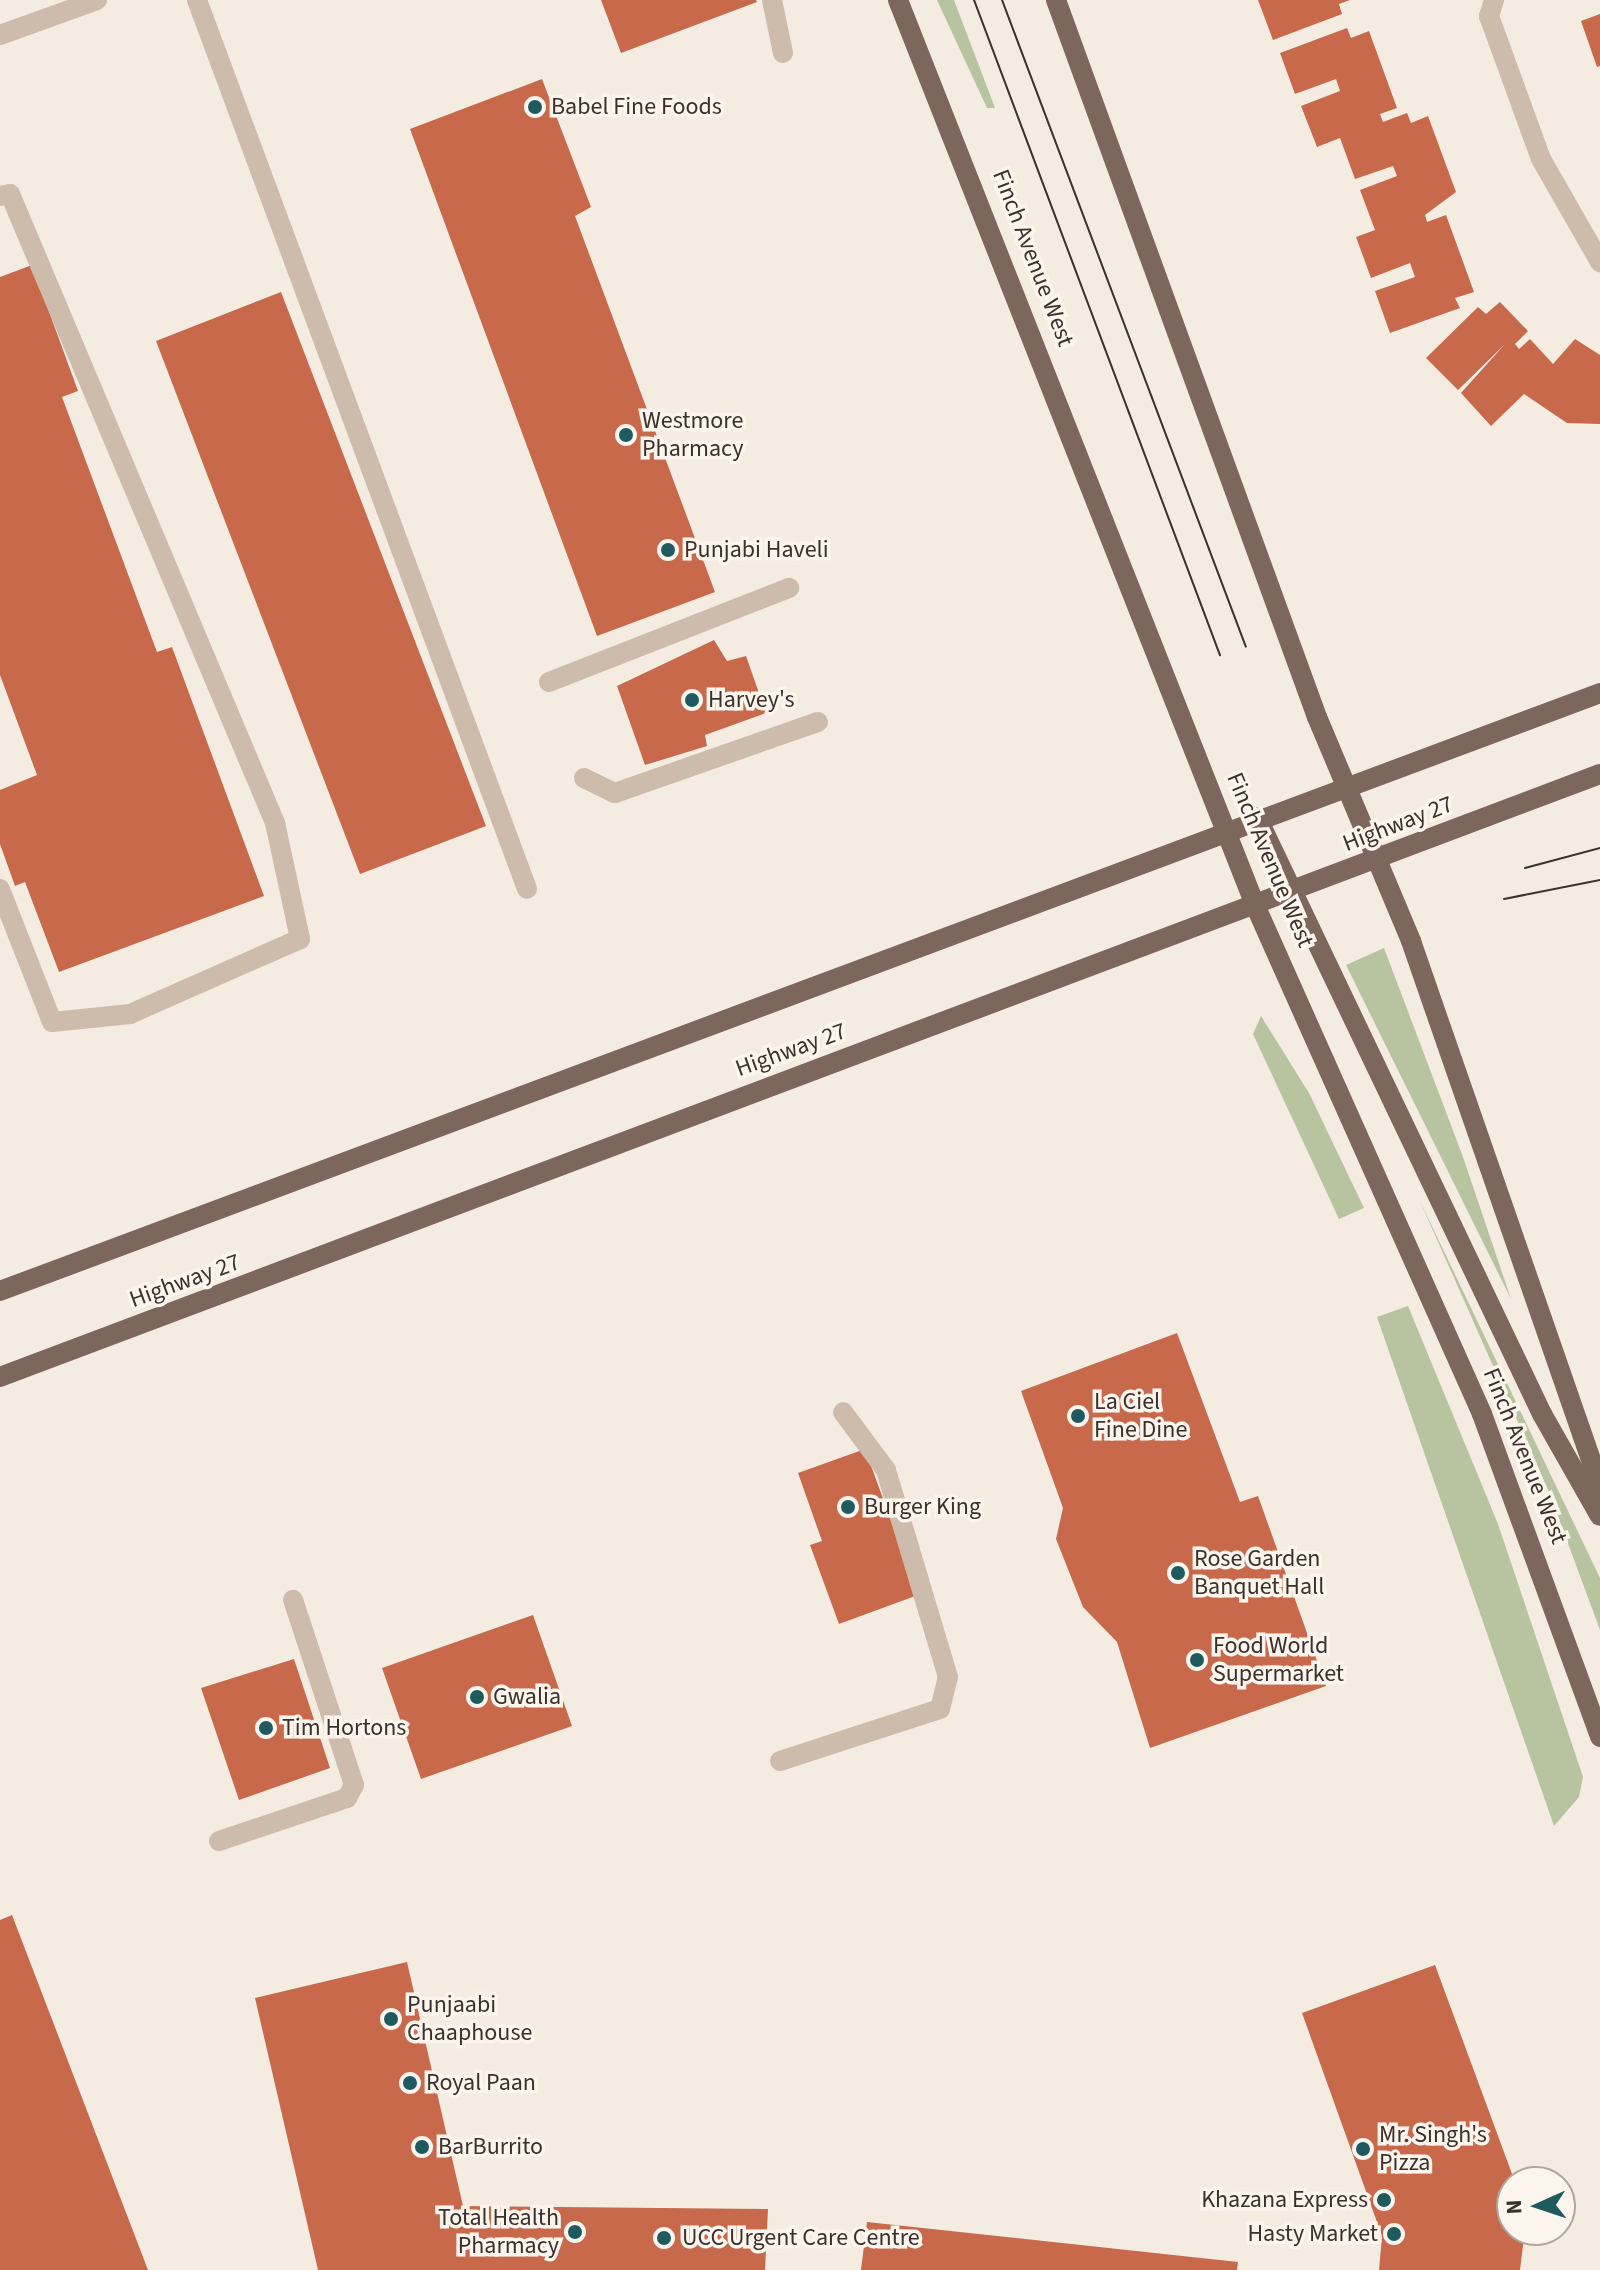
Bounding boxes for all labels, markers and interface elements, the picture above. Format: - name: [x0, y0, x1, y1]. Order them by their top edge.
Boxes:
- place label: Babel Fine Foods: [551, 93, 722, 121]
- marker: Babel Fine Foods: [526, 98, 544, 116]
- street label: Finch Avenue West: [986, 166, 1080, 350]
- place label: Westmore Pharmacy: [642, 407, 743, 463]
- marker: Westmore Pharmacy: [617, 426, 635, 444]
- place label: Punjabi Haveli: [684, 536, 829, 564]
- marker: Punjabi Haveli: [659, 541, 677, 559]
- place label: Harvey's: [708, 686, 795, 714]
- marker: Harvey's: [683, 691, 701, 709]
- street label: Finch Avenue West: [1220, 768, 1320, 952]
- street label: Highway 27: [1339, 790, 1457, 858]
- street label: Highway 27: [732, 1017, 850, 1083]
- street label: Highway 27: [126, 1248, 244, 1314]
- street label: Finch Avenue West: [1477, 1364, 1573, 1548]
- place label: La Ciel Fine Dine: [1094, 1388, 1187, 1444]
- marker: La Ciel Fine Dine: [1069, 1407, 1087, 1425]
- place label: Burger King: [864, 1493, 981, 1521]
- marker: Burger King: [839, 1498, 857, 1516]
- place label: Rose Garden Banquet Hall: [1194, 1545, 1324, 1601]
- marker: Rose Garden Banquet Hall: [1169, 1564, 1187, 1582]
- place label: Food World Supermarket: [1213, 1632, 1344, 1688]
- marker: Food World Supermarket: [1188, 1651, 1206, 1669]
- place label: Gwalia: [493, 1683, 561, 1711]
- marker: Gwalia: [468, 1688, 486, 1706]
- place label: Tim Hortons: [282, 1714, 406, 1742]
- marker: Tim Hortons: [257, 1719, 275, 1737]
- place label: Punjaabi Chaaphouse: [407, 1991, 532, 2047]
- marker: Punjaabi Chaaphouse: [382, 2010, 400, 2028]
- place label: Royal Paan: [426, 2069, 536, 2097]
- marker: Royal Paan: [401, 2074, 419, 2092]
- place label: Mr. Singh's Pizza: [1379, 2121, 1487, 2177]
- place label: BarBurrito: [438, 2133, 543, 2161]
- marker: BarBurrito: [413, 2138, 431, 2156]
- marker: Mr. Singh's Pizza: [1354, 2140, 1372, 2158]
- north arrow: [1496, 2166, 1576, 2246]
- place label: Khazana Express: [1201, 2186, 1368, 2214]
- marker: Khazana Express: [1375, 2191, 1393, 2209]
- text: N: [1498, 2199, 1530, 2215]
- place label: Total Health Pharmacy: [438, 2204, 559, 2260]
- place label: Hasty Market: [1247, 2220, 1378, 2248]
- marker: Total Health Pharmacy: [566, 2223, 584, 2241]
- place label: UCC Urgent Care Centre: [682, 2224, 920, 2252]
- marker: Hasty Market: [1385, 2225, 1403, 2243]
- marker: UCC Urgent Care Centre: [653, 2227, 675, 2249]

